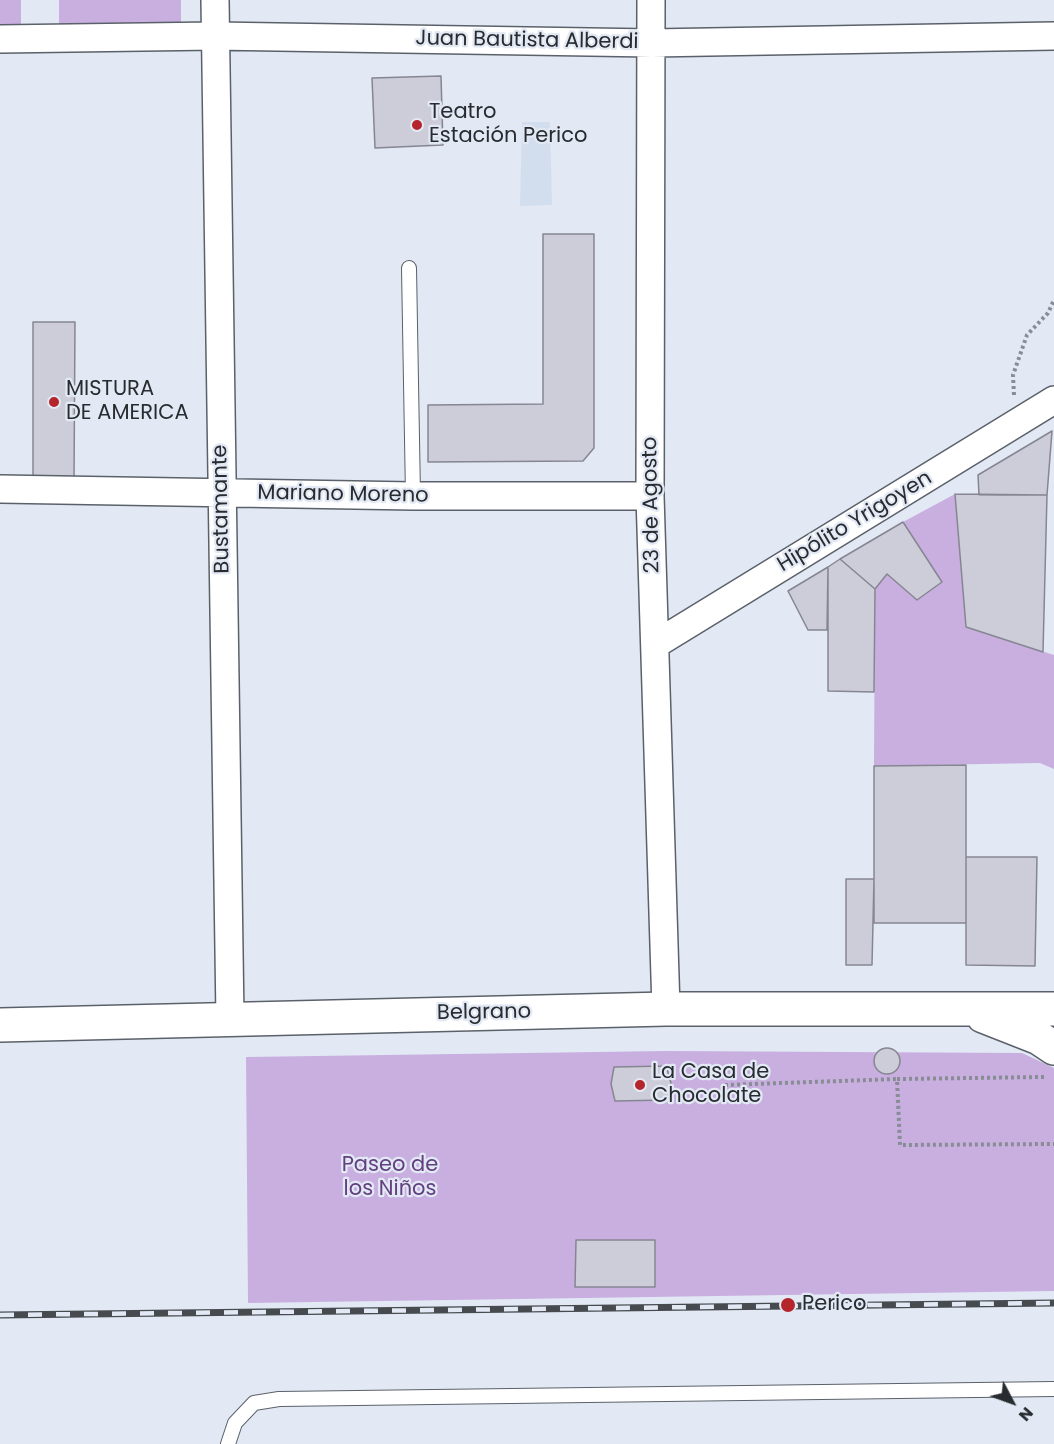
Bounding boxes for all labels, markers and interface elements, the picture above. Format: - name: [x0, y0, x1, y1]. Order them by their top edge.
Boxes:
- street label: Juan Bautista Alberdi: [415, 26, 639, 56]
- place label: Teatro Estación Perico: [429, 100, 587, 150]
- marker: Teatro Estación Perico: [410, 118, 424, 132]
- place label: MISTURA DE AMERICA: [66, 377, 189, 427]
- marker: MISTURA DE AMERICA: [47, 395, 61, 409]
- street label: 23 de Agosto: [638, 436, 666, 574]
- street label: Bustamante: [208, 444, 236, 574]
- street label: Hipólito Yrigoyen: [773, 466, 937, 578]
- street label: Mariano Moreno: [257, 481, 429, 509]
- street label: Belgrano: [437, 1000, 531, 1026]
- place label: La Casa de Chocolate: [652, 1060, 769, 1110]
- marker: La Casa de Chocolate: [633, 1078, 647, 1092]
- park label: Paseo de los Niños: [342, 1153, 438, 1203]
- place label: Perico: [802, 1292, 866, 1318]
- marker: Perico: [779, 1296, 797, 1314]
- north arrow: [982, 1372, 1042, 1432]
- text: N: [1013, 1402, 1039, 1426]

